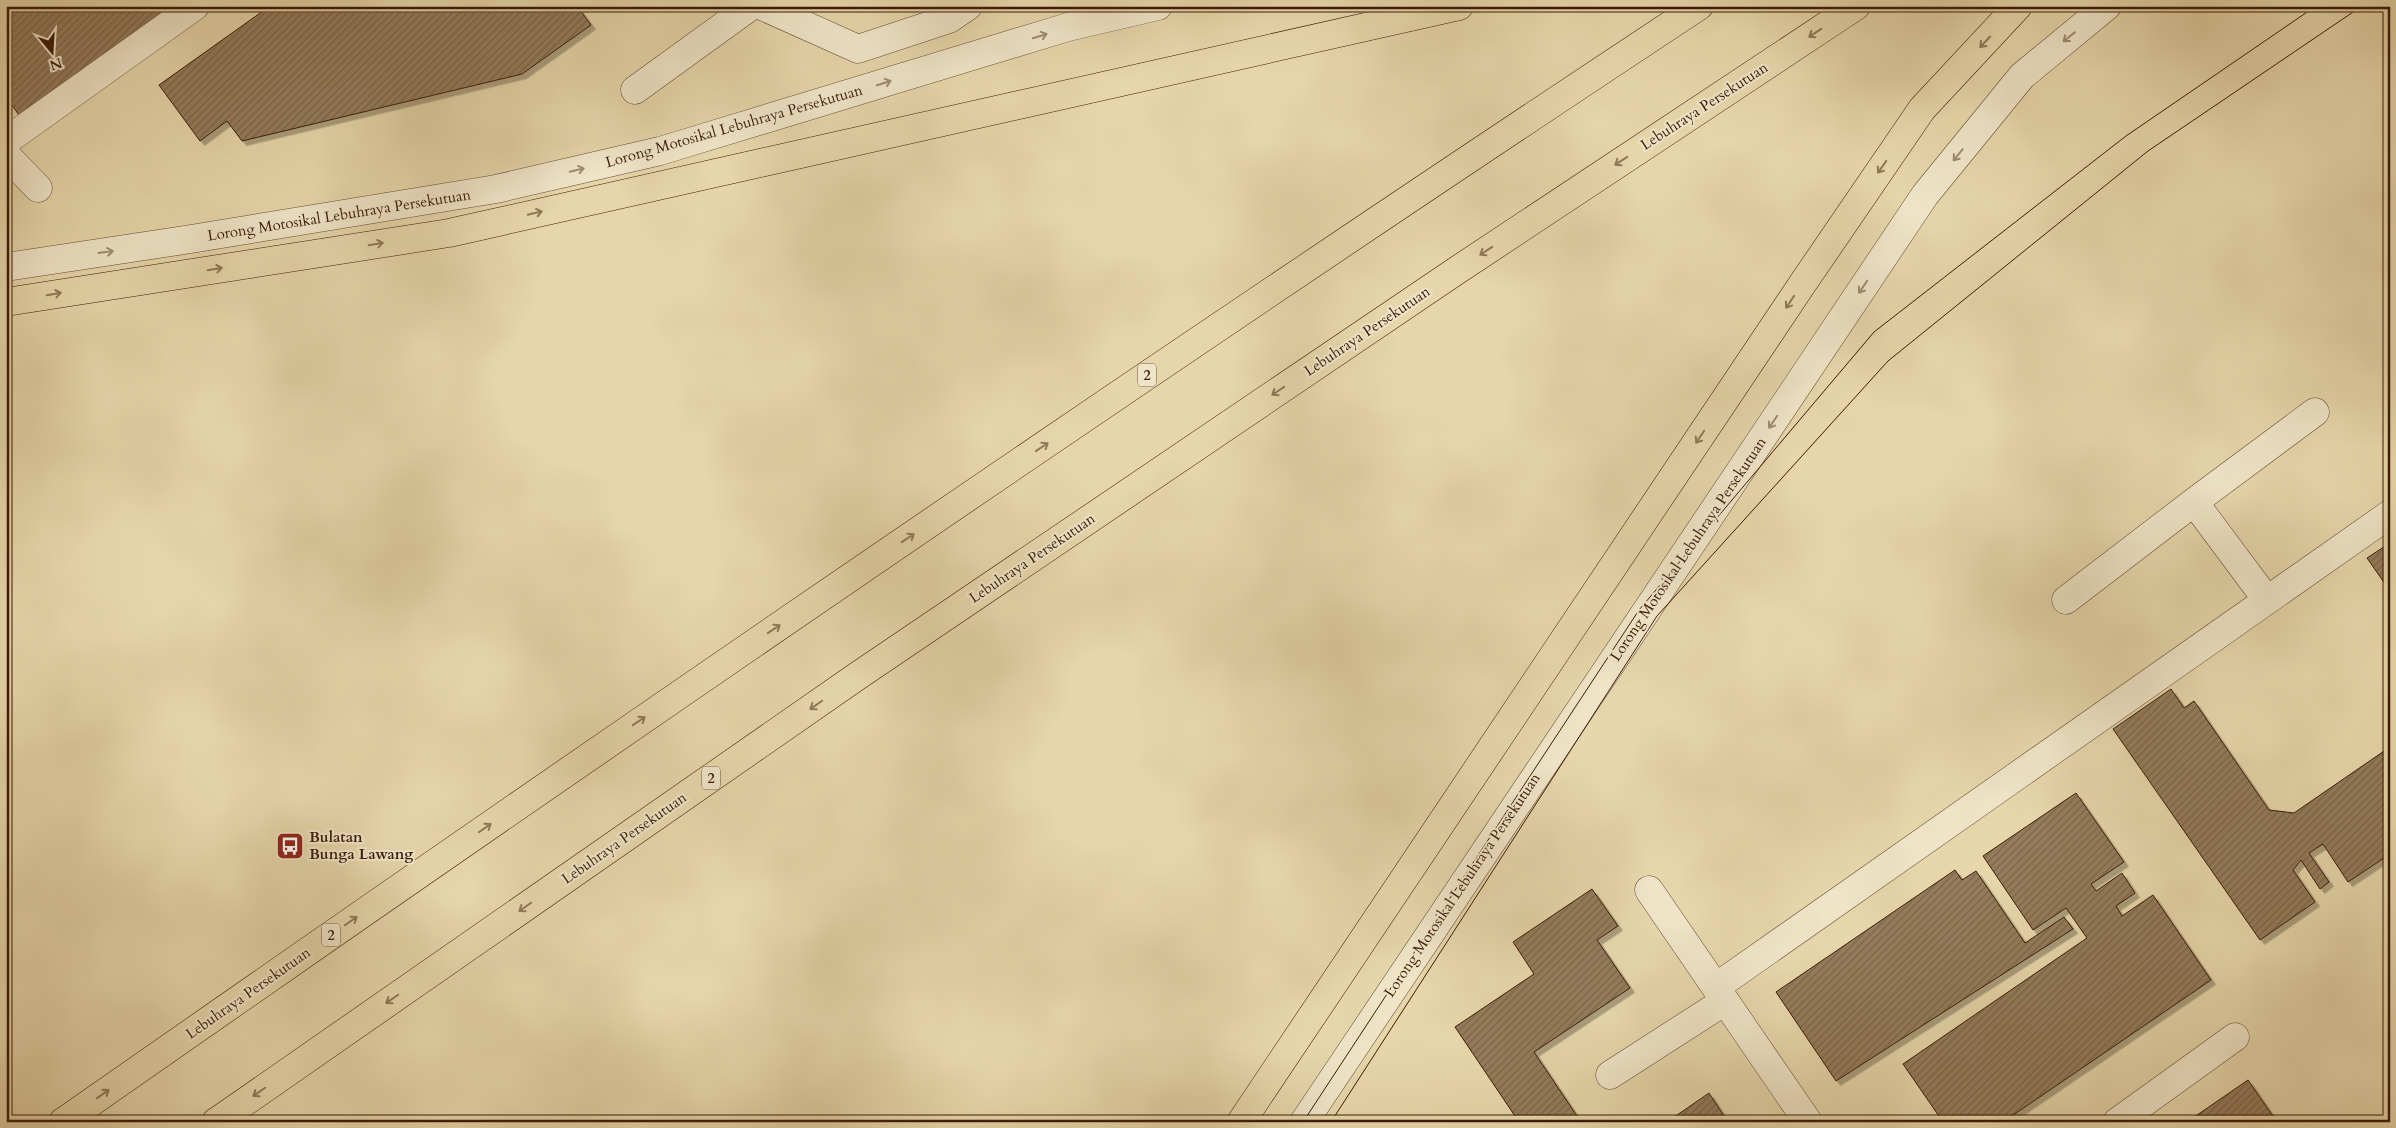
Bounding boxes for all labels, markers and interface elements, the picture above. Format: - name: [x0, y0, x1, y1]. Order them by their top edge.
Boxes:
- north arrow: [28, 28, 78, 78]
- one-way arrow: [1808, 28, 1822, 38]
- one-way arrow: [1032, 30, 1048, 40]
- one-way arrow: [2063, 32, 2076, 43]
- one-way arrow: [1979, 36, 1991, 48]
- text: N: [47, 53, 65, 75]
- street label: Lebuhraya Persekutuan: [1636, 57, 1772, 155]
- one-way arrow: [876, 77, 892, 87]
- street label: Lorong Motosikal Lebuhraya Persekutuan: [603, 80, 865, 172]
- one-way arrow: [1952, 148, 1963, 161]
- one-way arrow: [1615, 157, 1629, 167]
- one-way arrow: [1877, 160, 1887, 174]
- one-way arrow: [568, 165, 584, 174]
- street label: Lorong Motosikal Lebuhraya Persekutuan: [206, 184, 473, 246]
- one-way arrow: [527, 208, 543, 217]
- one-way arrow: [367, 239, 383, 249]
- one-way arrow: [1479, 246, 1493, 256]
- one-way arrow: [98, 247, 114, 257]
- one-way arrow: [207, 264, 223, 274]
- one-way arrow: [1858, 279, 1868, 293]
- street label: Lebuhraya Persekutuan: [1300, 281, 1434, 381]
- one-way arrow: [46, 289, 62, 299]
- one-way arrow: [1785, 294, 1795, 308]
- road number: 2: [1138, 364, 1156, 386]
- one-way arrow: [1272, 386, 1286, 396]
- one-way arrow: [1768, 414, 1778, 428]
- one-way arrow: [1695, 429, 1705, 443]
- street label: Lorong Motosikal Lebuhraya Persekutuan: [1605, 433, 1771, 665]
- one-way arrow: [1035, 441, 1049, 451]
- street label: Lebuhraya Persekutuan: [965, 508, 1099, 608]
- one-way arrow: [901, 533, 915, 543]
- one-way arrow: [766, 624, 780, 634]
- one-way arrow: [809, 700, 823, 710]
- one-way arrow: [632, 716, 646, 726]
- road number: 2: [702, 766, 720, 790]
- street label: Lorong Motosikal Lebuhraya Persekutuan: [1379, 769, 1545, 1001]
- street label: Lebuhraya Persekutuan: [558, 787, 691, 889]
- one-way arrow: [477, 823, 491, 833]
- place label: Bulatan Bunga Lawang: [309, 827, 413, 864]
- bus stop icon: Bulatan Bunga Lawang: [275, 831, 305, 861]
- one-way arrow: [519, 902, 533, 912]
- one-way arrow: [344, 916, 358, 926]
- road number: 2: [322, 924, 340, 946]
- street label: Lebuhraya Persekutuan: [182, 942, 315, 1044]
- one-way arrow: [385, 994, 399, 1004]
- one-way arrow: [252, 1087, 266, 1097]
- one-way arrow: [96, 1089, 110, 1099]

